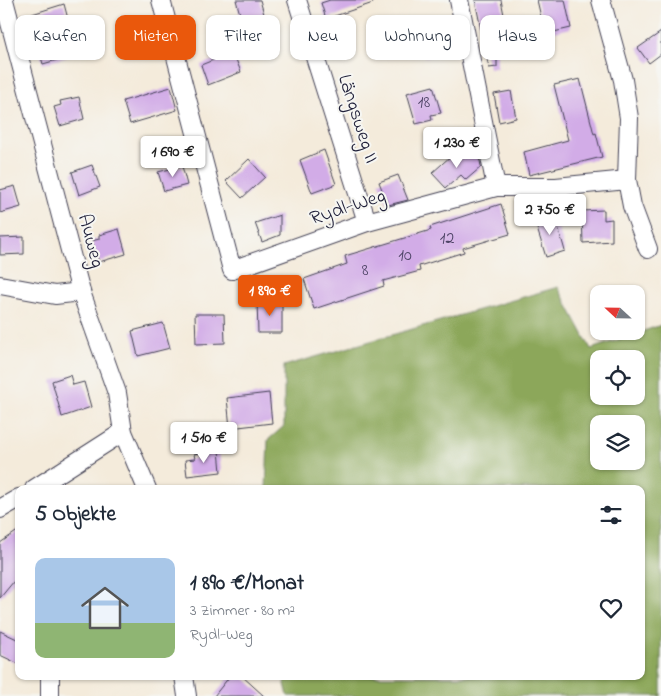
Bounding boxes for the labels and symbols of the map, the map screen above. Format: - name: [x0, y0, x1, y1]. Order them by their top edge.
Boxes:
- street label: Längsweg II: [328, 71, 385, 168]
- house number: 18: [418, 90, 430, 116]
- pin: 1 230 €: [411, 126, 503, 169]
- pin: 1 690 €: [127, 136, 219, 178]
- street label: Rydl-Weg: [306, 182, 390, 235]
- pin: 2 750 €: [504, 194, 596, 236]
- street label: Auweg: [68, 211, 111, 271]
- house number: 12: [440, 226, 454, 252]
- house number: 10: [398, 243, 412, 269]
- house number: 8: [362, 258, 369, 284]
- pin: 1 890 €: [224, 274, 316, 317]
- north arrow: [590, 285, 645, 340]
- pin: 1 510 €: [158, 422, 250, 464]

